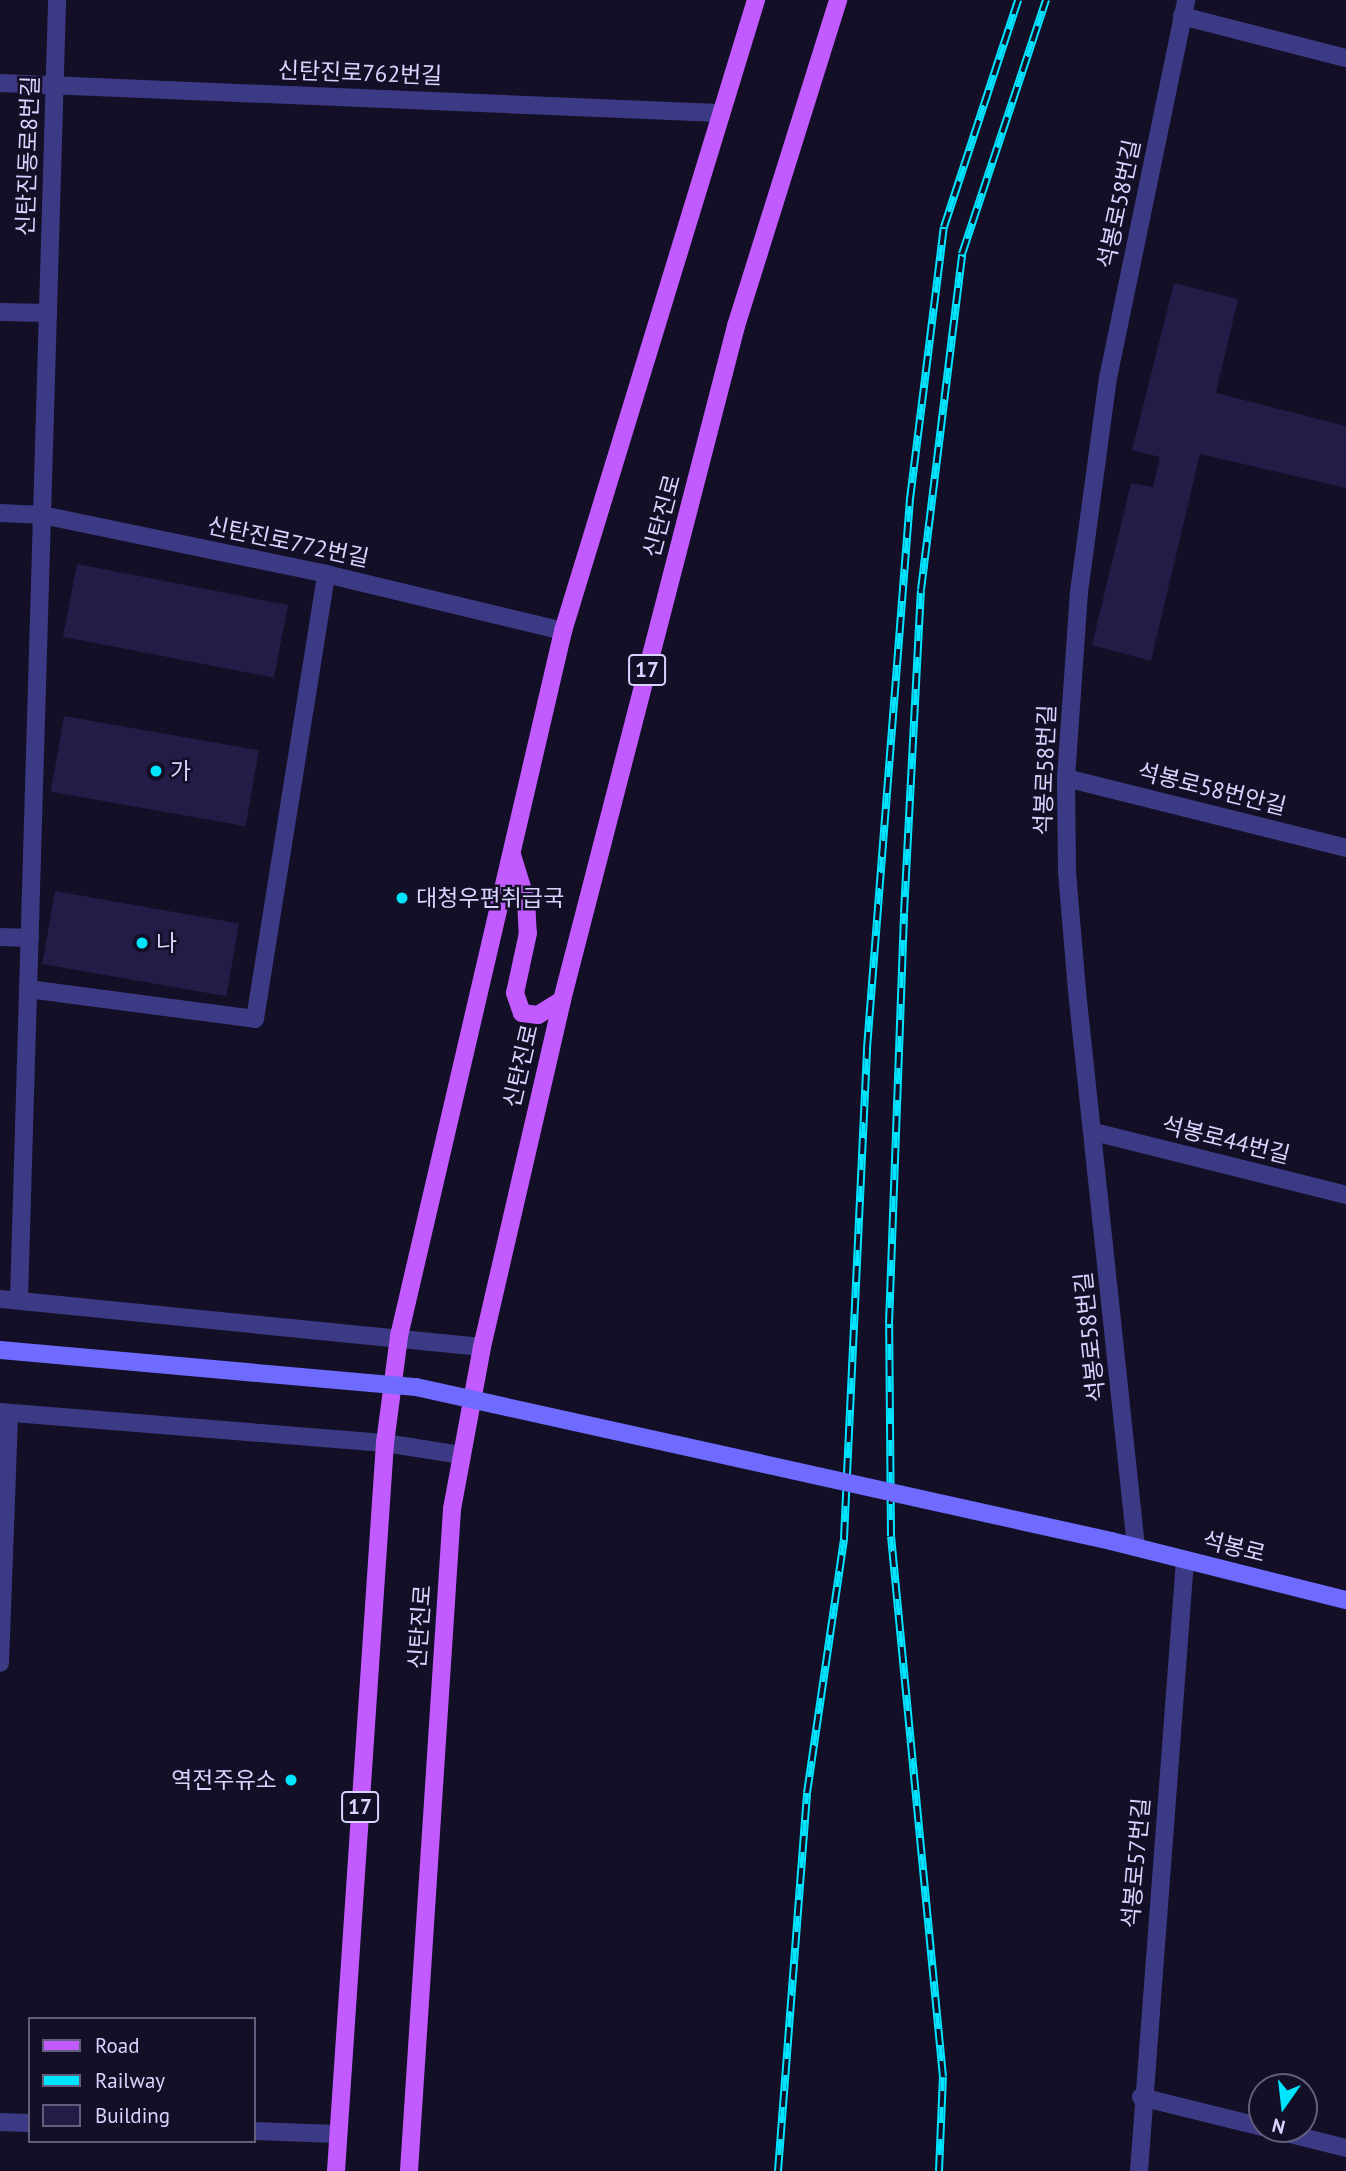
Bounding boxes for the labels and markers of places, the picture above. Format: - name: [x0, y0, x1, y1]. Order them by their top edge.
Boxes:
- place label: 가: [170, 757, 191, 785]
- marker: 가: [148, 763, 164, 779]
- place label: 대청우편취급국: [416, 884, 564, 912]
- marker: 대청우편취급국: [394, 890, 410, 906]
- place label: 나: [156, 929, 177, 957]
- marker: 나: [134, 935, 150, 951]
- place label: 역전주유소: [171, 1766, 277, 1794]
- marker: 역전주유소: [283, 1772, 299, 1788]

